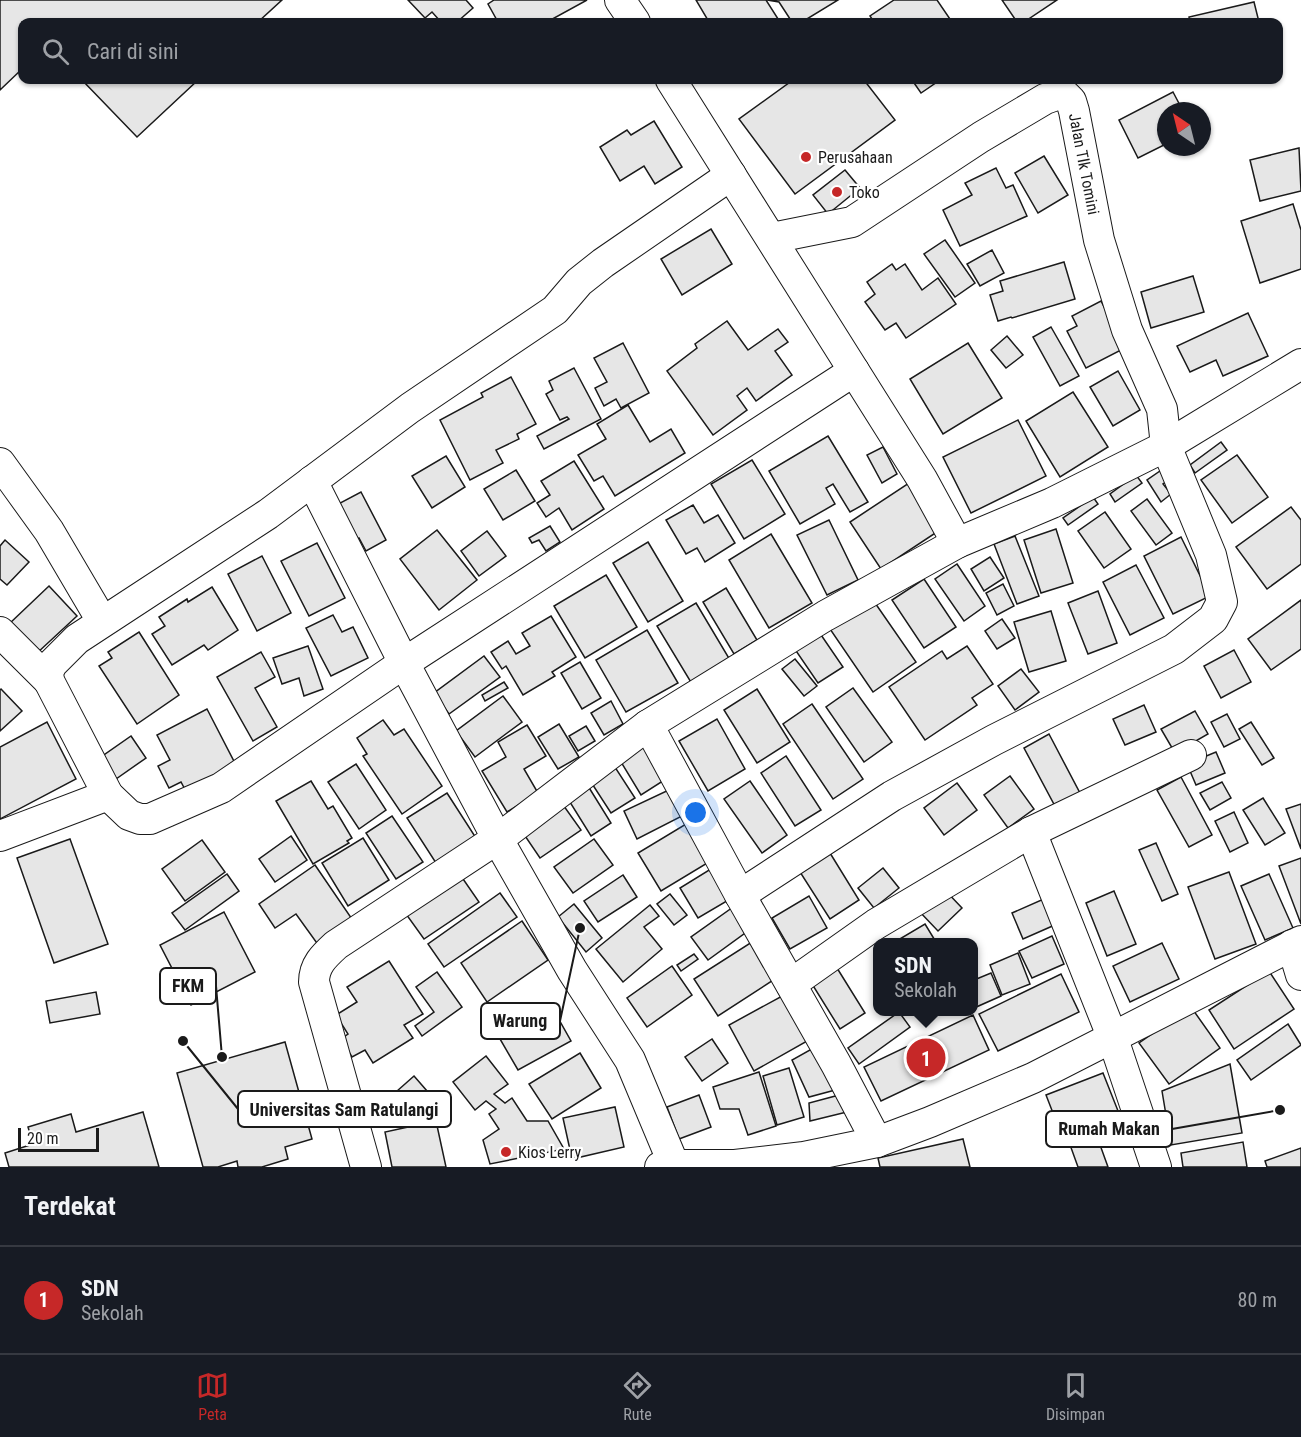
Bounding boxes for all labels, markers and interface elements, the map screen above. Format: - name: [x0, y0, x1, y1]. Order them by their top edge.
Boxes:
- search box: [18, 18, 1283, 84]
- icon: search: [39, 35, 72, 68]
- text: Cari di sini: [87, 39, 179, 64]
- north arrow: [1157, 102, 1211, 156]
- street label: Jalan Tlk Tomini: [1065, 112, 1103, 216]
- place label: Perusahaan: [818, 148, 893, 167]
- marker: Perusahaan: [799, 150, 813, 164]
- place label: Toko: [849, 183, 880, 202]
- marker: Toko: [830, 185, 844, 199]
- your location: [681, 798, 710, 827]
- popup: [873, 938, 978, 1016]
- text: SDN: [894, 953, 932, 978]
- callout: FKM: [160, 968, 216, 1004]
- text: FKM: [172, 975, 204, 996]
- text: Sekolah: [894, 978, 957, 1002]
- callout: Warung: [481, 1003, 560, 1039]
- text: Warung: [493, 1010, 547, 1031]
- pin: 1: [906, 1036, 946, 1080]
- callout: Universitas Sam Ratulangi: [238, 1091, 451, 1127]
- text: Universitas Sam Ratulangi: [249, 1099, 439, 1120]
- callout: Rumah Makan: [1046, 1111, 1172, 1147]
- text: Rumah Makan: [1058, 1118, 1160, 1139]
- scale bar: [18, 1125, 99, 1152]
- text: 20 m: [27, 1129, 59, 1148]
- place label: Kios Lerry: [518, 1143, 581, 1162]
- marker: Kios Lerry: [499, 1145, 513, 1159]
- text: Terdekat: [24, 1191, 116, 1221]
- text: SDN: [81, 1276, 119, 1301]
- text: 1: [38, 1288, 49, 1312]
- text: 80 m: [1238, 1288, 1277, 1312]
- text: Sekolah: [81, 1301, 144, 1325]
- tab: Peta: [196, 1369, 229, 1424]
- tab: Rute: [621, 1369, 654, 1424]
- tab: Disimpan: [1046, 1369, 1105, 1424]

